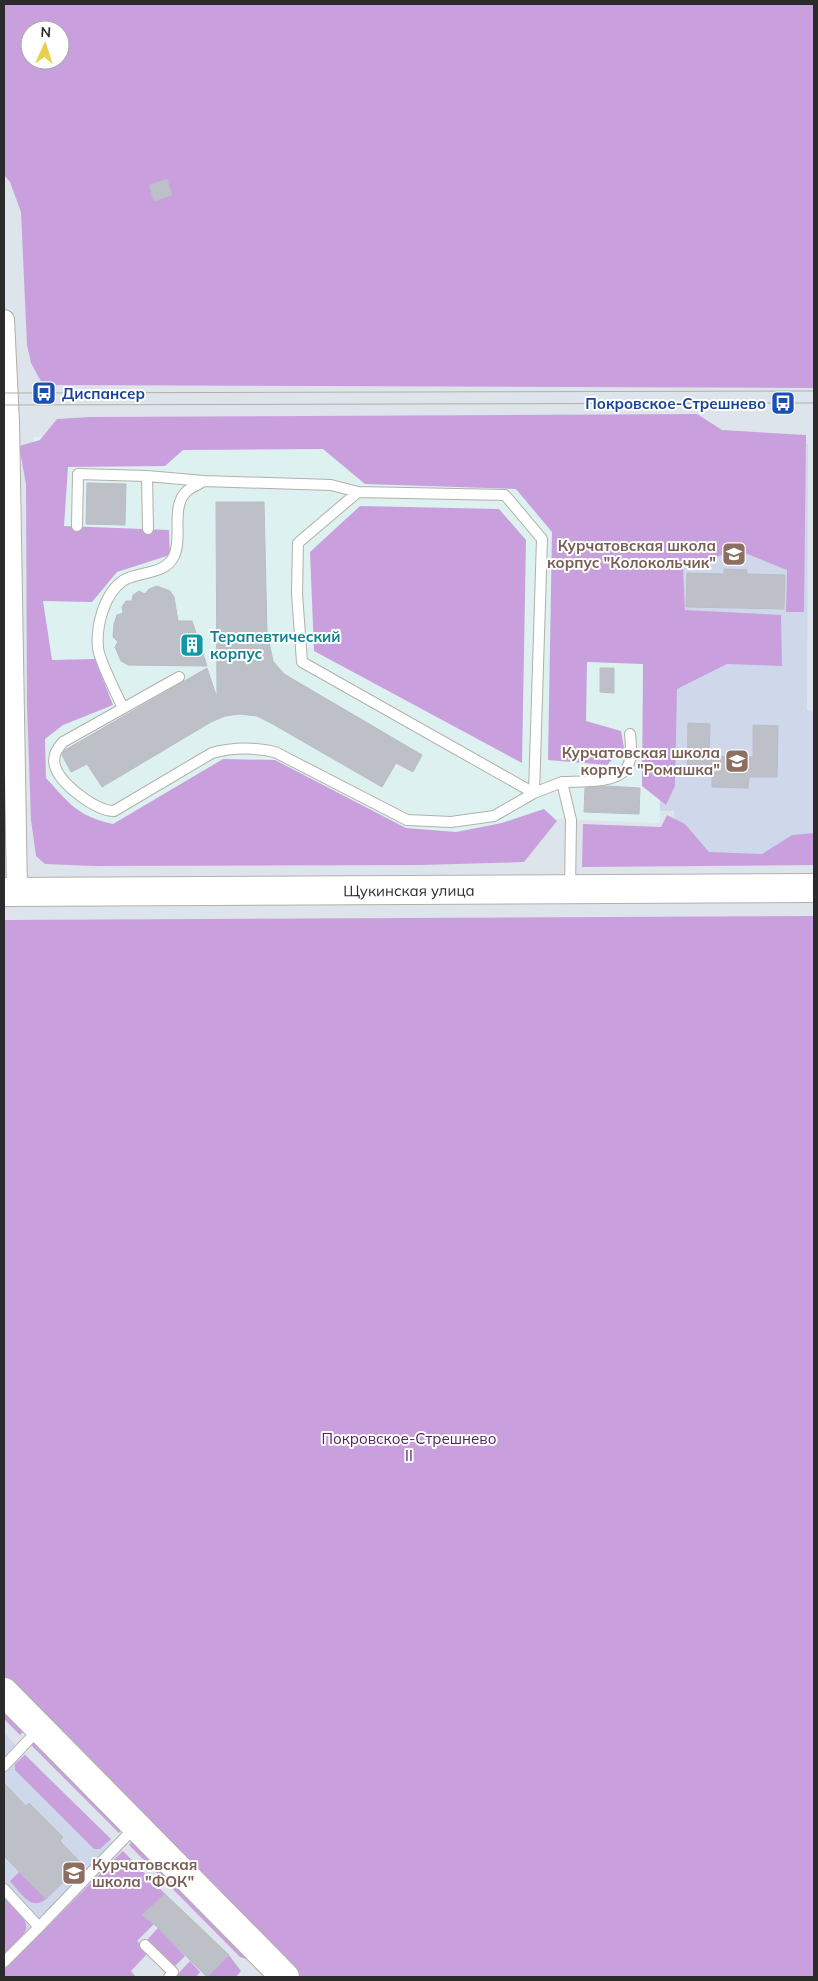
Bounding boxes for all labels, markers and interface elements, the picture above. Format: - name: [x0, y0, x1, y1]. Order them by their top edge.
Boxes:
- north arrow: [20, 20, 70, 70]
- text: N: [40, 23, 51, 41]
- bus stop icon: Диспансер: [31, 380, 57, 406]
- place label: Диспансер: [62, 384, 145, 403]
- bus stop icon: Покровское-Стрешнево: [770, 390, 796, 416]
- place label: Покровское-Стрешнево: [585, 394, 766, 413]
- place label: Курчатовская школа корпус "Колокольчик": [547, 536, 716, 572]
- school or university icon: Курчатовская школа корпус "Колокольчик": [721, 541, 747, 567]
- place label: Терапевтический корпус: [210, 627, 341, 663]
- building icon: Терапевтический корпус: [179, 632, 205, 658]
- place label: Курчатовская школа корпус "Ромашка": [562, 743, 720, 779]
- school or university icon: Курчатовская школа корпус "Ромашка": [724, 748, 750, 774]
- street label: Щукинская улица: [343, 880, 475, 900]
- park label: Покровское-Стрешнево II: [322, 1429, 496, 1465]
- place label: Курчатовская школа "ФОК": [92, 1855, 197, 1891]
- school or university icon: Курчатовская школа "ФОК": [61, 1860, 87, 1886]

